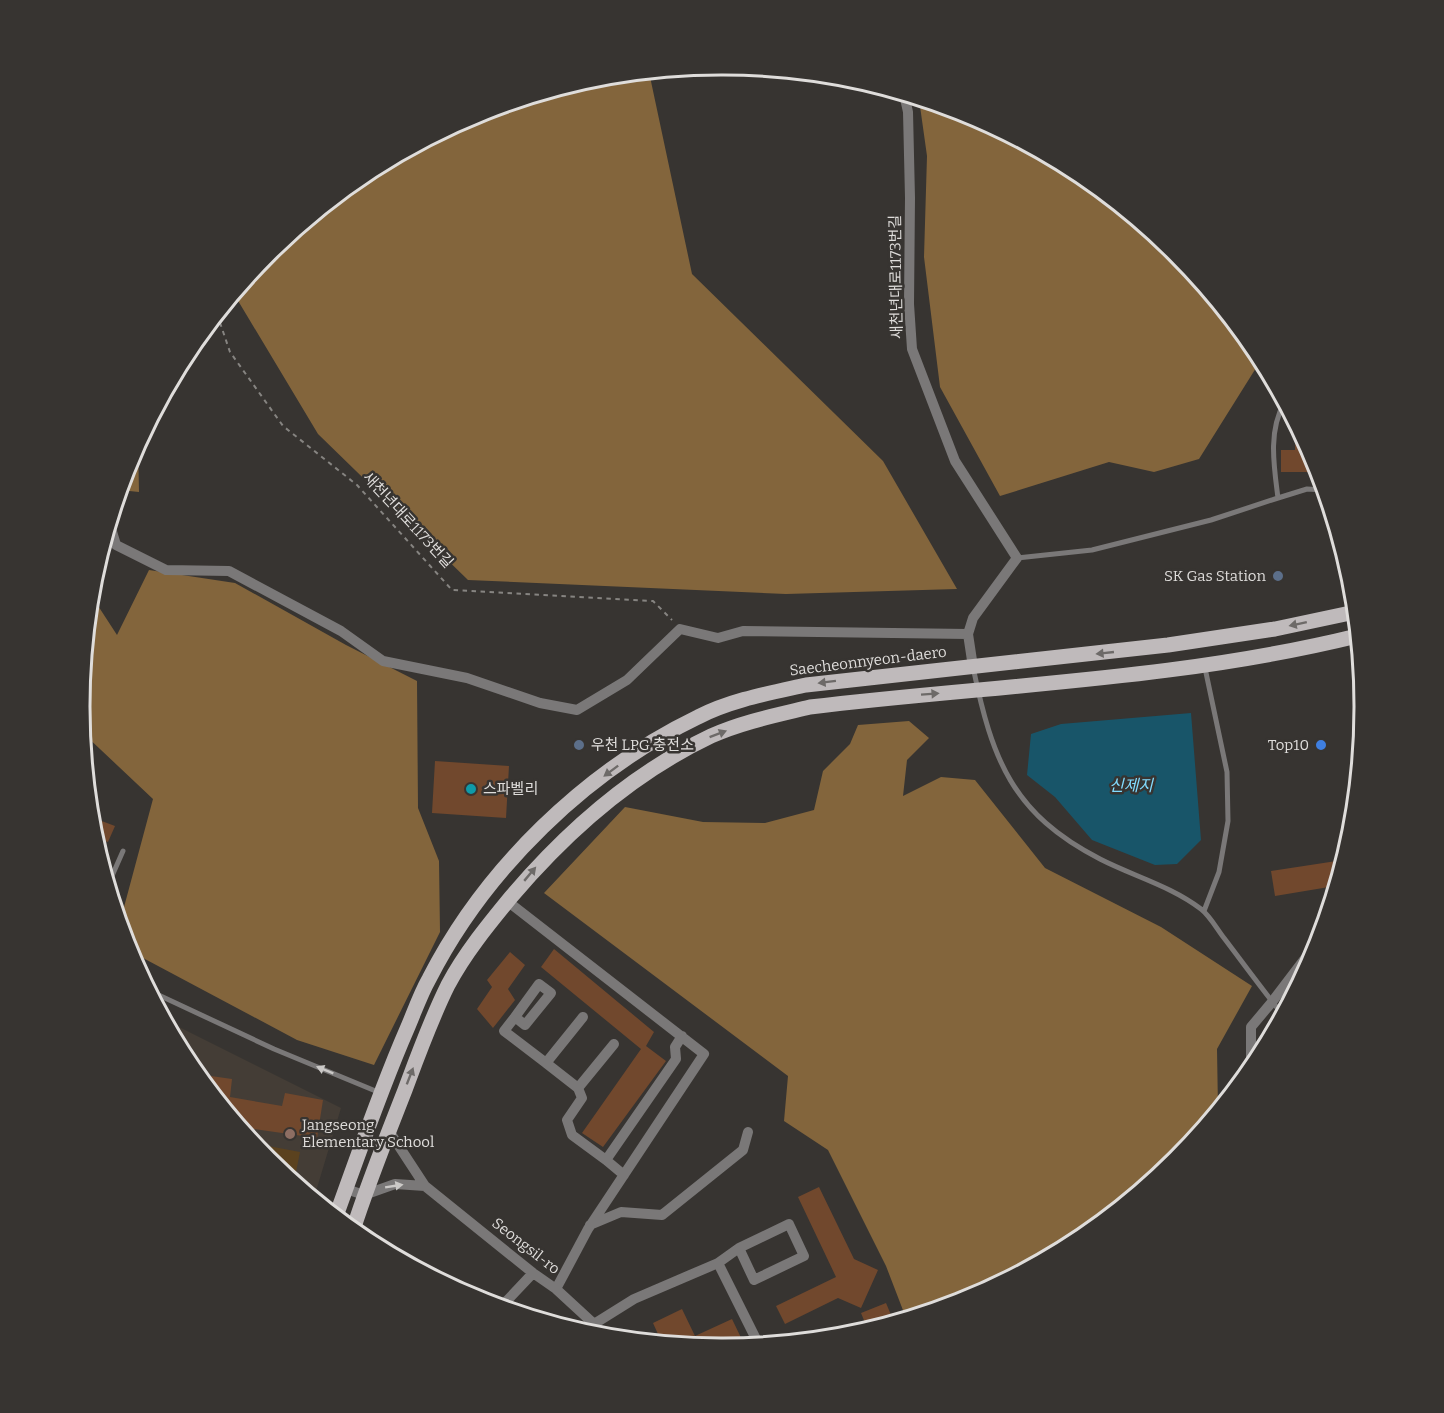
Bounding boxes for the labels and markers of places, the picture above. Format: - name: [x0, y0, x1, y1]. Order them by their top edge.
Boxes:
- place label: SK Gas Station: [1164, 567, 1266, 585]
- marker: SK Gas Station: [1271, 569, 1285, 583]
- place label: 우천 LPG 충전소: [591, 736, 694, 754]
- place label: Top10: [1268, 736, 1309, 754]
- marker: 우천 LPG 충전소: [572, 738, 586, 752]
- marker: Top10: [1314, 738, 1328, 752]
- place label: 스파벨리: [483, 780, 538, 798]
- marker: 스파벨리: [464, 782, 478, 796]
- place label: Jangseong Elementary School: [301, 1116, 434, 1151]
- marker: Jangseong Elementary School: [283, 1127, 297, 1141]

